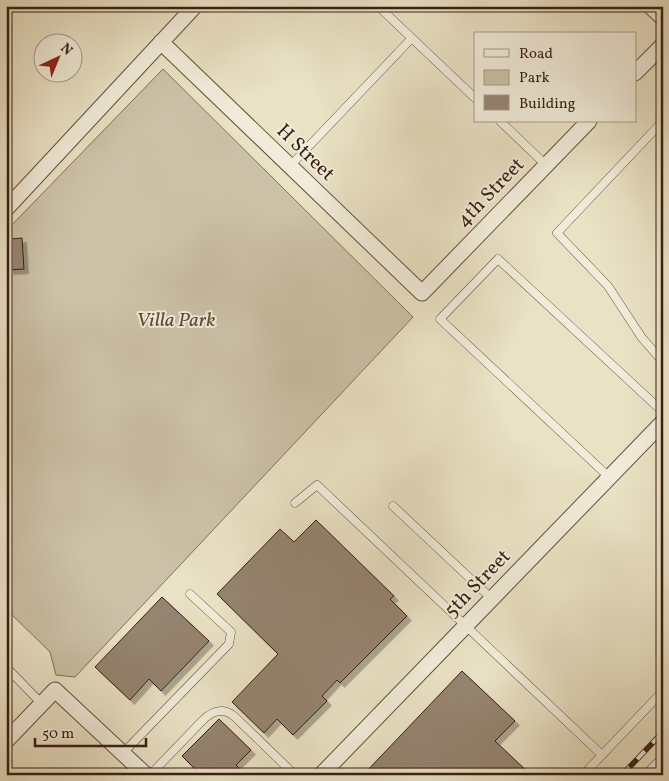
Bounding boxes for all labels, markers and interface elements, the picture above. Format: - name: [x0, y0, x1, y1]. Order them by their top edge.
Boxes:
- north arrow: [32, 32, 82, 82]
- legend: [474, 32, 636, 122]
- text: N: [56, 39, 76, 60]
- text: Road: [519, 44, 553, 65]
- text: Park: [519, 68, 550, 89]
- text: Building: [519, 94, 576, 115]
- street label: H Street: [270, 118, 340, 188]
- street label: 4th Street: [451, 152, 531, 234]
- park label: Villa Park: [136, 307, 216, 335]
- street label: 5th Street: [438, 544, 518, 624]
- scale bar: [35, 716, 146, 748]
- text: 50 m: [42, 724, 74, 745]

